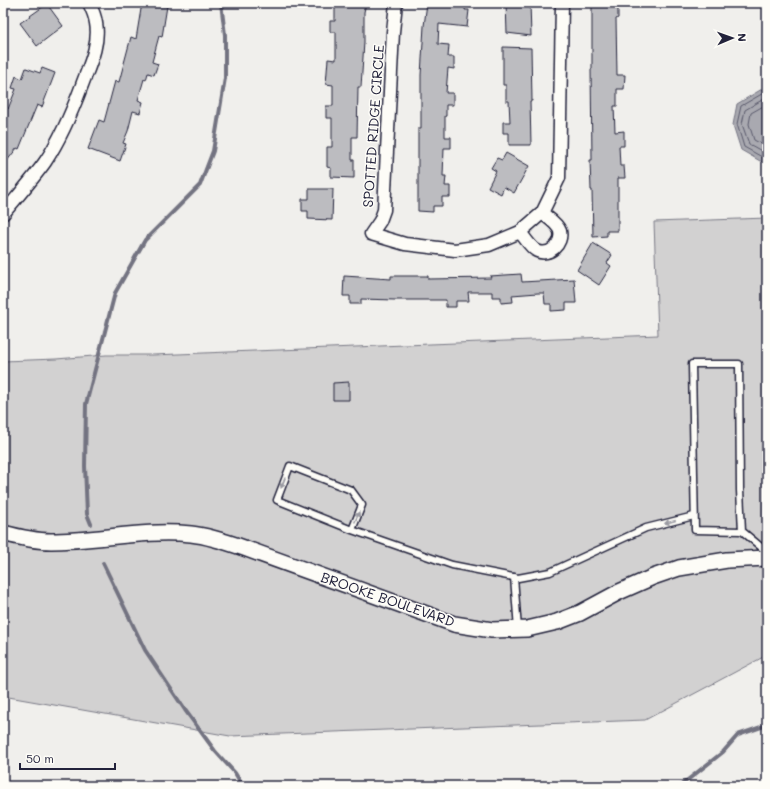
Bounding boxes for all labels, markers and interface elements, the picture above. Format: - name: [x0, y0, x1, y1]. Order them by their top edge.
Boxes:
- north arrow: [712, 18, 752, 58]
- text: N: [735, 33, 750, 42]
- street label: SPOTTED RIDGE CIRCLE: [358, 44, 388, 208]
- one-way arrow: [280, 478, 286, 490]
- one-way arrow: [354, 512, 360, 523]
- one-way arrow: [664, 519, 676, 525]
- street label: BROOKE BOULEVARD: [318, 567, 458, 631]
- scale bar: [20, 745, 115, 771]
- text: 50 m: [26, 750, 54, 766]

